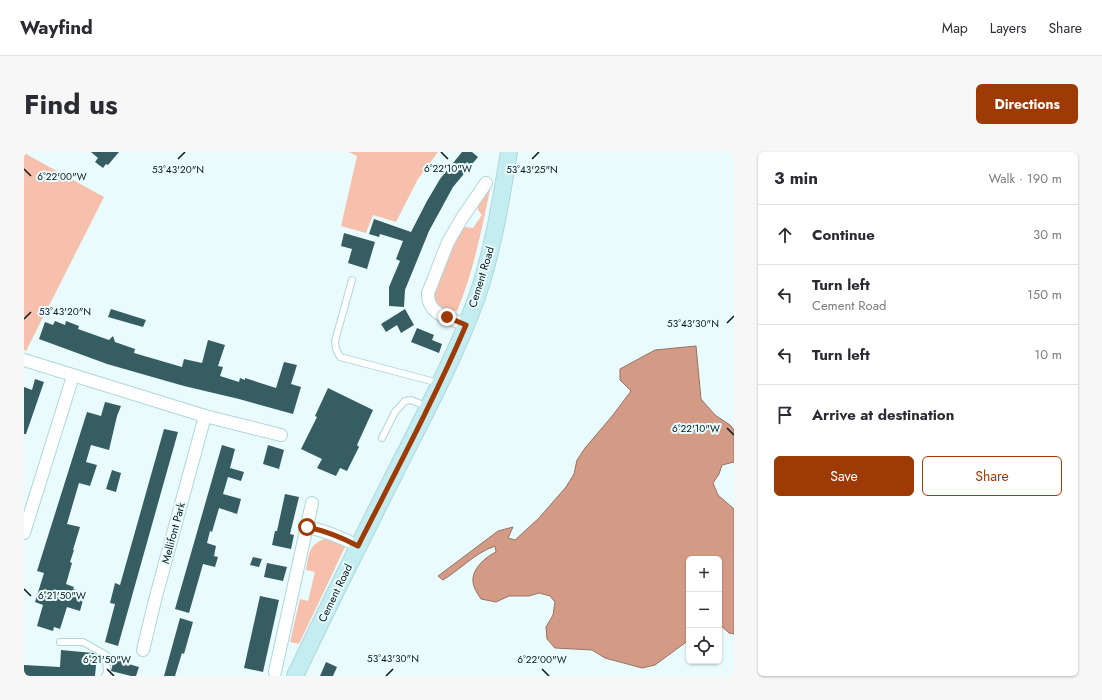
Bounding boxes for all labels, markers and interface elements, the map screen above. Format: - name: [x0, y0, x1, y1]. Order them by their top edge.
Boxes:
- text: Wayfind: [20, 14, 93, 41]
- text: Map: [942, 18, 968, 38]
- text: Layers: [990, 18, 1026, 38]
- text: Share: [1048, 18, 1082, 38]
- text: Find us: [24, 84, 118, 125]
- button: Directions: [976, 84, 1078, 124]
- text: 6°22'10"W: [424, 161, 472, 176]
- text: 53°43'20"N: [152, 162, 204, 177]
- text: 53°43'25"N: [506, 162, 558, 177]
- text: 3 min: [774, 166, 818, 190]
- text: 6°22'00"W: [37, 169, 87, 184]
- text: Walk · 190 m: [989, 169, 1062, 188]
- icon: ahead: [774, 224, 796, 246]
- text: Continue: [812, 224, 875, 246]
- text: 30 m: [1033, 225, 1062, 244]
- street label: Cement Road: [464, 245, 498, 309]
- text: Turn left: [812, 274, 870, 296]
- icon: left: [774, 284, 796, 306]
- text: 150 m: [1027, 285, 1062, 304]
- text: Cement Road: [812, 296, 886, 315]
- text: 53°43'20"N: [39, 304, 91, 319]
- route end: [438, 308, 456, 326]
- text: 53°43'30"N: [667, 316, 719, 331]
- icon: left: [774, 344, 796, 366]
- text: Turn left: [812, 344, 870, 366]
- text: 10 m: [1034, 345, 1062, 364]
- icon: arrive: [774, 404, 796, 426]
- text: Arrive at destination: [812, 404, 954, 426]
- text: 6°22'10"W: [672, 421, 720, 436]
- button: Save: [774, 456, 914, 496]
- button: Share: [922, 456, 1062, 496]
- street label: Mellifont Park: [157, 500, 189, 565]
- route start: [298, 518, 316, 536]
- map controls: [686, 556, 722, 664]
- button: +: [686, 556, 722, 592]
- street label: Cement Road: [314, 561, 356, 625]
- text: 6°21'50"W: [38, 588, 86, 603]
- button: −: [686, 592, 722, 628]
- button: locate: [686, 628, 722, 664]
- text: 53°43'30"N: [367, 651, 419, 666]
- text: 6°21'50"W: [83, 652, 131, 667]
- text: 6°22'00"W: [517, 652, 567, 667]

